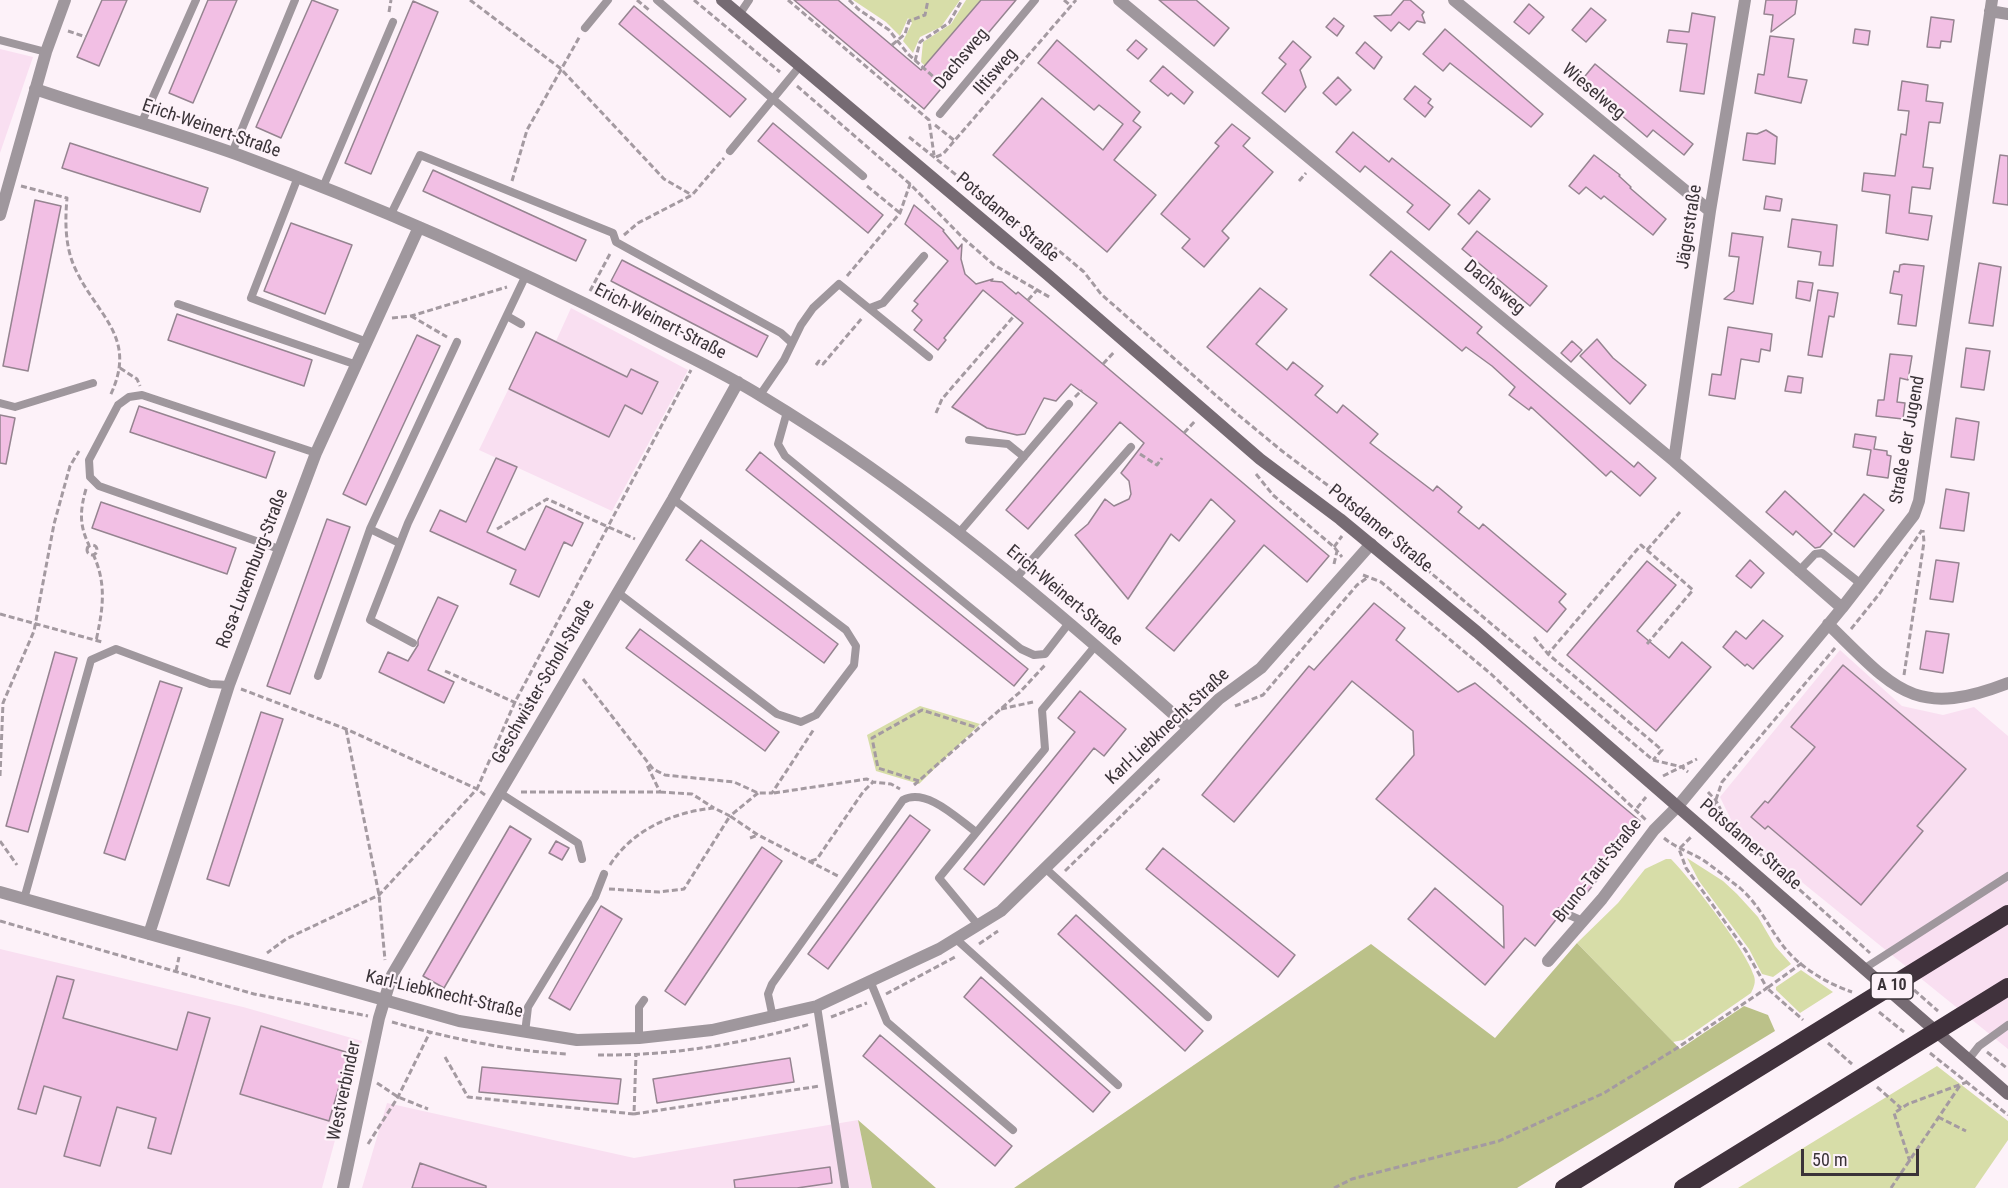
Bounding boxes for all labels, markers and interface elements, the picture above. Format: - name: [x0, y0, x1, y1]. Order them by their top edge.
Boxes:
- street label: Dachsweg: [930, 24, 994, 94]
- street label: Iltisweg: [970, 44, 1022, 100]
- street label: Wieselweg: [1557, 59, 1629, 125]
- street label: Erich-Weinert-Straße: [139, 95, 283, 163]
- street label: Potsdamer Straße: [951, 169, 1063, 267]
- street label: Jägerstraße: [1673, 183, 1707, 271]
- street label: Dachsweg: [1459, 256, 1529, 320]
- street label: Erich-Weinert-Straße: [590, 279, 730, 365]
- street label: Straße der Jugend: [1886, 374, 1930, 506]
- street label: Potsdamer Straße: [1324, 480, 1436, 578]
- street label: Rosa-Luxemburg-Straße: [213, 486, 293, 652]
- street label: Erich-Weinert-Straße: [1001, 541, 1127, 651]
- street label: Geschwister-Scholl-Straße: [488, 596, 600, 768]
- street label: Karl-Liebknecht-Straße: [1102, 664, 1234, 790]
- street label: Potsdamer Straße: [1695, 795, 1805, 895]
- street label: Bruno-Taut-Straße: [1549, 814, 1647, 928]
- street label: Karl-Liebknecht-Straße: [363, 966, 525, 1024]
- road number: A 10: [1871, 973, 1913, 999]
- street label: Westverbinder: [324, 1039, 366, 1143]
- scale bar: [1804, 1137, 1922, 1175]
- text: 50 m: [1812, 1149, 1847, 1170]

